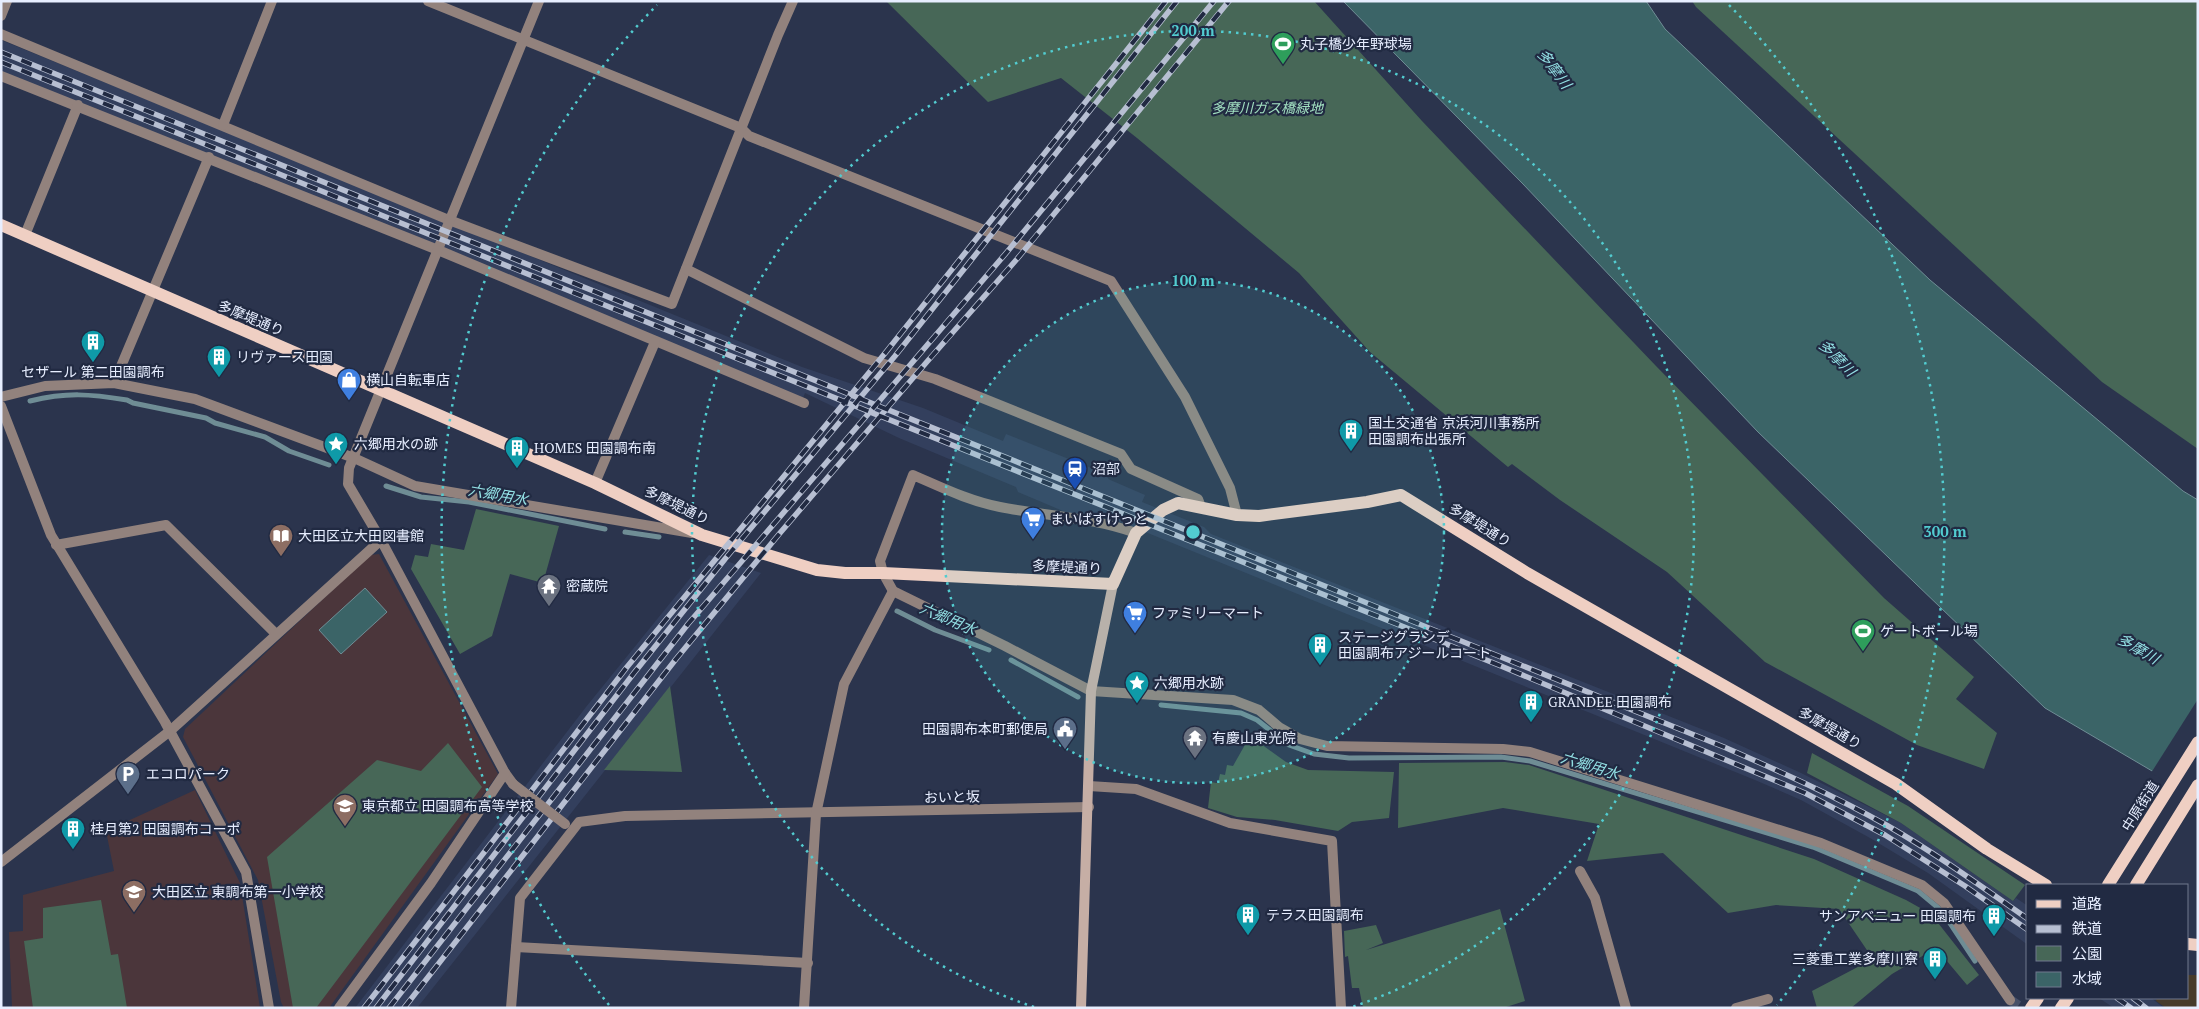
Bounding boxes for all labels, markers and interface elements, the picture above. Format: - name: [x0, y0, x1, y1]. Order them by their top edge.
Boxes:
- text: 200 m: [1171, 20, 1215, 40]
- sports icon: 丸子橋少年野球場: [1270, 31, 1296, 65]
- place label: 丸子橋少年野球場: [1300, 34, 1412, 53]
- water label: 多摩川: [1533, 44, 1578, 94]
- park label: 多摩川ガス橋緑地: [1211, 98, 1325, 117]
- text: 100 m: [1171, 270, 1215, 290]
- street label: 多摩堤通り: [215, 295, 287, 340]
- building icon: セザール 第二田園調布: [80, 329, 106, 363]
- water label: 多摩川: [1815, 334, 1862, 382]
- building icon: リヴァース田園: [206, 344, 232, 378]
- place label: リヴァース田園: [236, 347, 333, 366]
- place label: セザール 第二田園調布: [21, 362, 165, 381]
- shop icon: 横山自転車店: [336, 367, 362, 401]
- place label: 横山自転車店: [366, 370, 450, 389]
- place label: 国土交通省 京浜河川事務所 田園調布出張所: [1368, 413, 1539, 448]
- building icon: 国土交通省 京浜河川事務所 田園調布出張所: [1338, 418, 1364, 452]
- place icon: 六郷用水の跡: [323, 431, 349, 465]
- place label: 六郷用水の跡: [354, 434, 438, 453]
- building icon: HOMES 田園調布南: [504, 435, 530, 469]
- place label: HOMES 田園調布南: [534, 438, 656, 457]
- station icon: 沼部: [1062, 456, 1088, 490]
- place label: 沼部: [1092, 459, 1120, 478]
- water label: 六郷用水: [467, 479, 531, 509]
- street label: 多摩堤通り: [642, 481, 713, 528]
- street label: 多摩堤通り: [1446, 498, 1515, 551]
- supermarket icon: まいばすけっと: [1020, 506, 1046, 540]
- place label: まいばすけっと: [1050, 509, 1148, 528]
- text: 300 m: [1923, 521, 1967, 541]
- library icon: 大田区立大田図書館: [268, 523, 294, 557]
- centre of rings: [1184, 523, 1202, 541]
- place label: 大田区立大田図書館: [298, 526, 424, 545]
- street label: 多摩堤通り: [1032, 555, 1102, 578]
- temple icon: 密蔵院: [536, 573, 562, 607]
- place label: 密蔵院: [566, 576, 608, 595]
- water label: 六郷用水: [917, 597, 982, 640]
- supermarket icon: ファミリーマート: [1122, 600, 1148, 634]
- place label: ファミリーマート: [1152, 603, 1264, 622]
- sports icon: ゲートボール場: [1850, 618, 1876, 652]
- place label: ゲートボール場: [1880, 621, 1978, 640]
- place label: ステージグランデ 田園調布アジールコート: [1338, 627, 1491, 662]
- water label: 多摩川: [2114, 628, 2165, 669]
- building icon: ステージグランデ 田園調布アジールコート: [1307, 632, 1333, 666]
- place icon: 六郷用水跡: [1124, 670, 1150, 704]
- place label: 六郷用水跡: [1154, 673, 1224, 692]
- building icon: GRANDEE 田園調布: [1518, 689, 1544, 723]
- place label: GRANDEE 田園調布: [1548, 692, 1672, 711]
- street label: 多摩堤通り: [1795, 702, 1865, 753]
- public building icon: 田園調布本町郵便局: [1052, 716, 1078, 750]
- place label: 田園調布本町郵便局: [922, 719, 1048, 738]
- temple icon: 有慶山東光院: [1182, 725, 1208, 759]
- place label: 有慶山東光院: [1212, 728, 1296, 747]
- water label: 六郷用水: [1559, 747, 1624, 784]
- parking icon: エコロパーク: [115, 761, 141, 795]
- place label: エコロパーク: [146, 764, 230, 783]
- street label: 中原街道: [2117, 777, 2162, 835]
- street label: おいと坂: [924, 787, 980, 806]
- school or university icon: 東京都立 田園調布高等学校: [332, 793, 358, 827]
- place label: 東京都立 田園調布高等学校: [362, 796, 533, 815]
- building icon: 桂月第2 田園調布コーポ: [60, 816, 86, 850]
- place label: 桂月第2 田園調布コーポ: [90, 819, 241, 838]
- school or university icon: 大田区立 東調布第一小学校: [121, 879, 147, 913]
- place label: 大田区立 東調布第一小学校: [152, 882, 323, 901]
- legend: [2026, 884, 2189, 999]
- text: 道路: [2072, 893, 2102, 913]
- building icon: テラス田園調布: [1235, 902, 1261, 936]
- building icon: サンアベニュー 田園調布: [1981, 903, 2007, 937]
- place label: テラス田園調布: [1266, 905, 1364, 924]
- place label: サンアベニュー 田園調布: [1819, 906, 1976, 925]
- text: 鉄道: [2072, 918, 2102, 938]
- text: 公園: [2072, 943, 2102, 963]
- building icon: 三菱重工業多摩川寮: [1922, 946, 1948, 980]
- place label: 三菱重工業多摩川寮: [1792, 949, 1918, 968]
- text: 水域: [2072, 968, 2102, 988]

